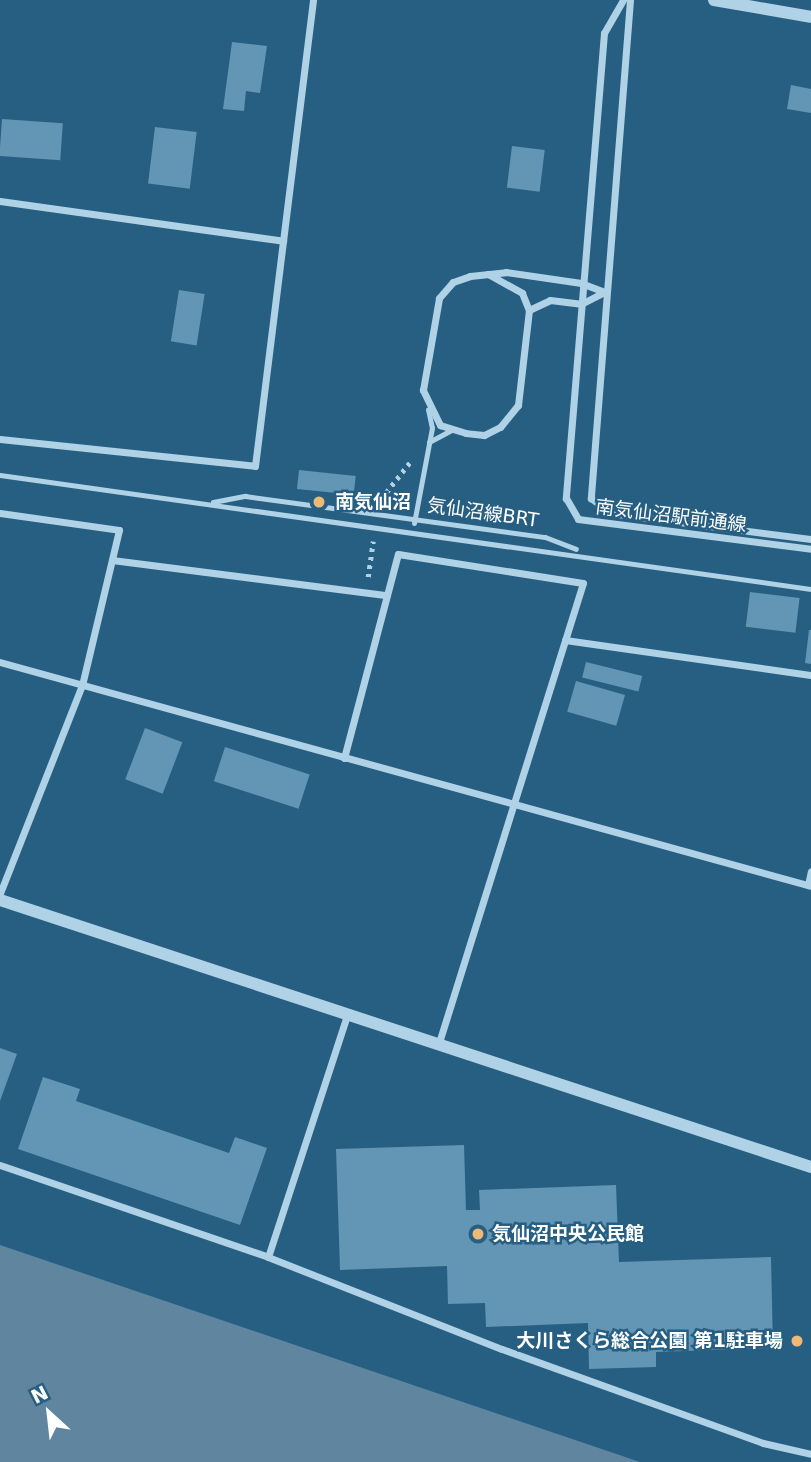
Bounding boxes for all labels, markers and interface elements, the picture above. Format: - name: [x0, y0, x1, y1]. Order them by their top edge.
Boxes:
- place label: 南気仙沼: [335, 491, 411, 513]
- marker: 南気仙沼: [309, 492, 329, 512]
- street label: 気仙沼線BRT: [426, 494, 540, 532]
- street label: 南気仙沼駅前通線: [594, 495, 748, 537]
- place label: 気仙沼中央公民館: [492, 1223, 644, 1245]
- marker: 気仙沼中央公民館: [470, 1226, 486, 1242]
- place label: 大川さくら総合公園 第1駐車場: [516, 1330, 783, 1352]
- marker: 大川さくら総合公園 第1駐車場: [789, 1333, 805, 1349]
- north arrow: [14, 1378, 84, 1448]
- text: N: [27, 1381, 52, 1408]

